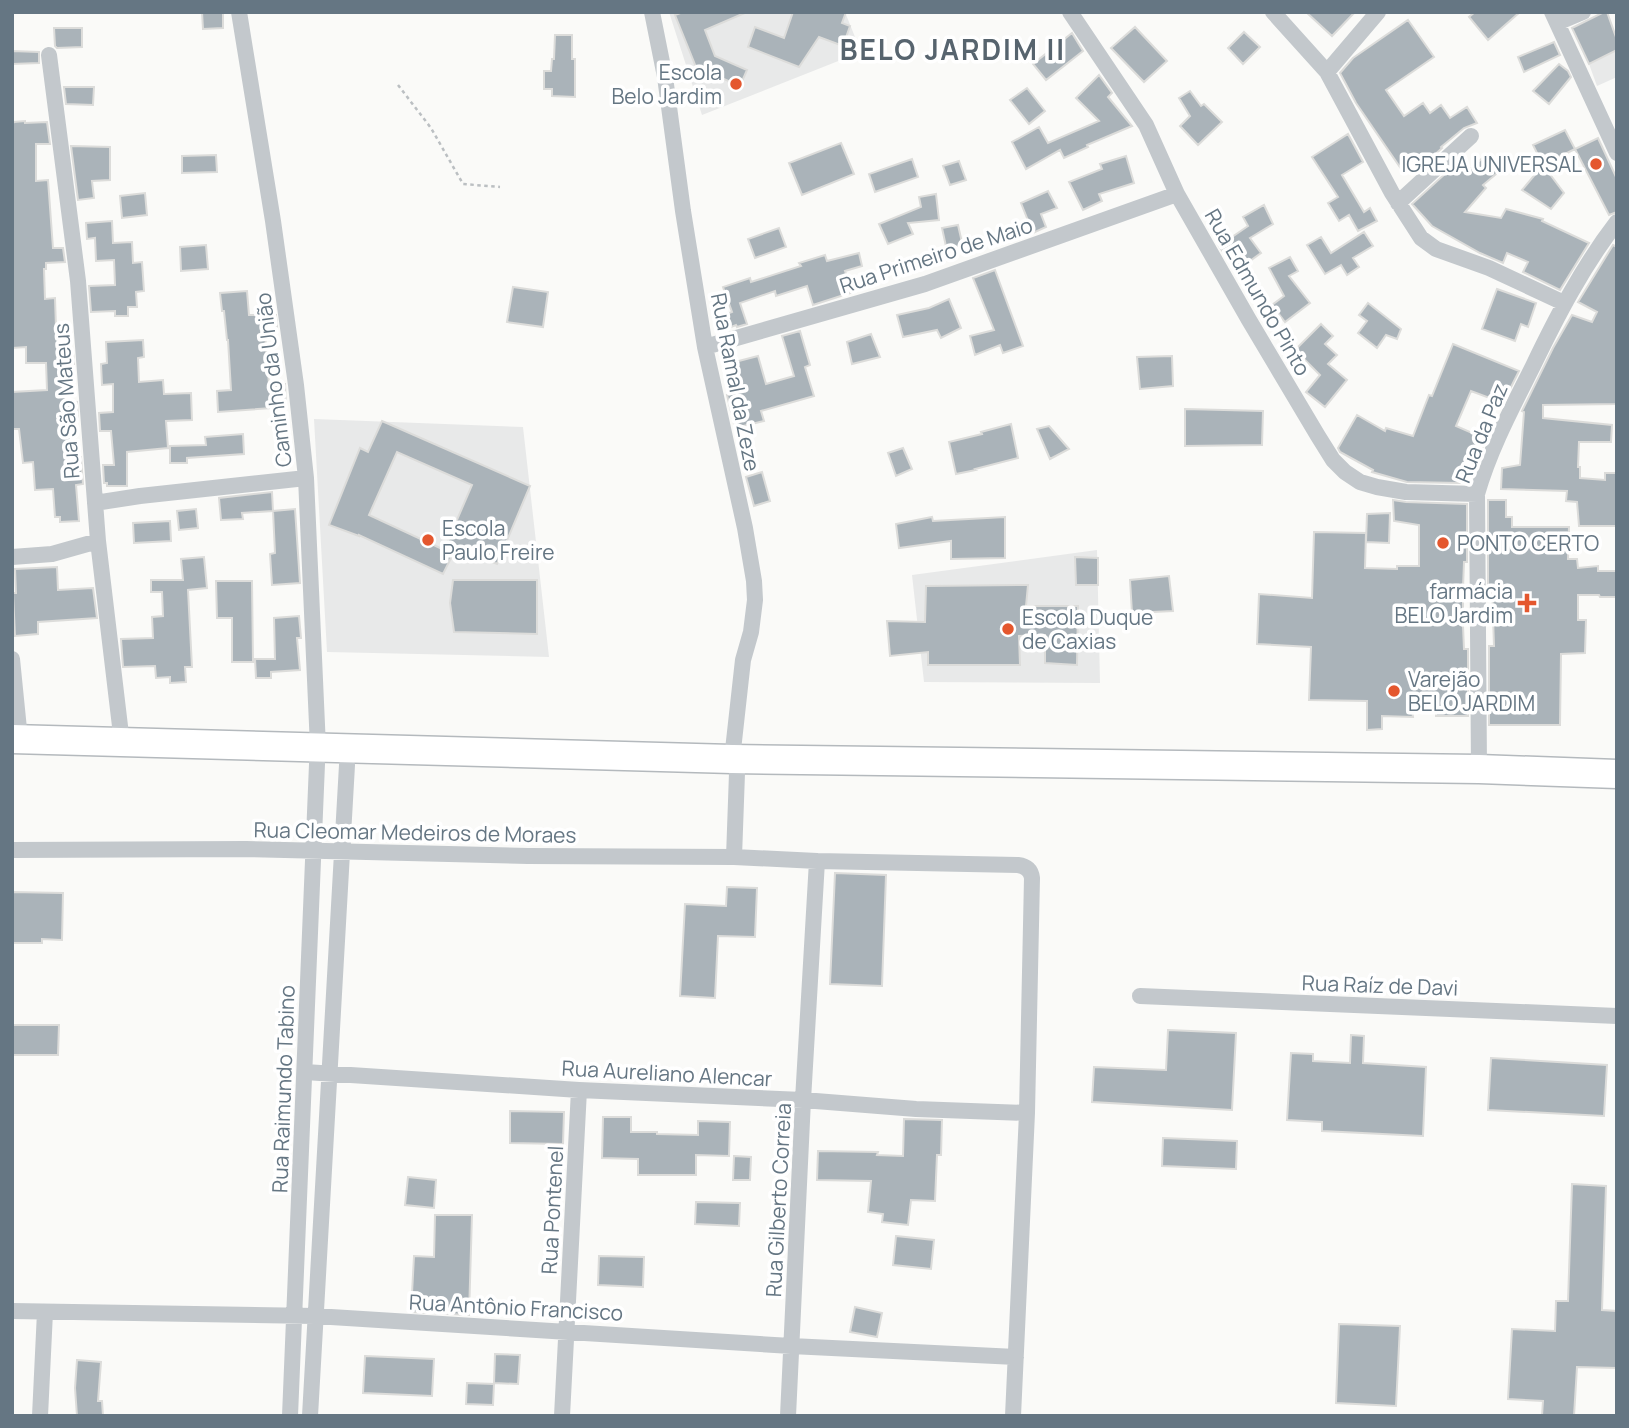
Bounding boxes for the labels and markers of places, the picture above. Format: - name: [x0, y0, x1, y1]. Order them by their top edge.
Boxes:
- place label: Escola Belo Jardim: [611, 58, 722, 110]
- marker: Escola Belo Jardim: [728, 76, 744, 92]
- place label: IGREJA UNIVERSAL: [1401, 150, 1582, 178]
- marker: IGREJA UNIVERSAL: [1588, 156, 1604, 172]
- place label: Escola Paulo Freire: [442, 514, 555, 566]
- place label: PONTO CERTO: [1457, 529, 1599, 557]
- marker: Escola Paulo Freire: [420, 532, 436, 548]
- marker: PONTO CERTO: [1435, 535, 1451, 551]
- place label: farmácia BELO Jardim: [1395, 577, 1513, 629]
- marker: farmácia BELO Jardim: [1519, 595, 1535, 611]
- place label: Escola Duque de Caxias: [1022, 603, 1153, 655]
- marker: Escola Duque de Caxias: [1000, 621, 1016, 637]
- place label: Varejão BELO JARDIM: [1408, 665, 1535, 717]
- marker: Varejão BELO JARDIM: [1386, 683, 1402, 699]

